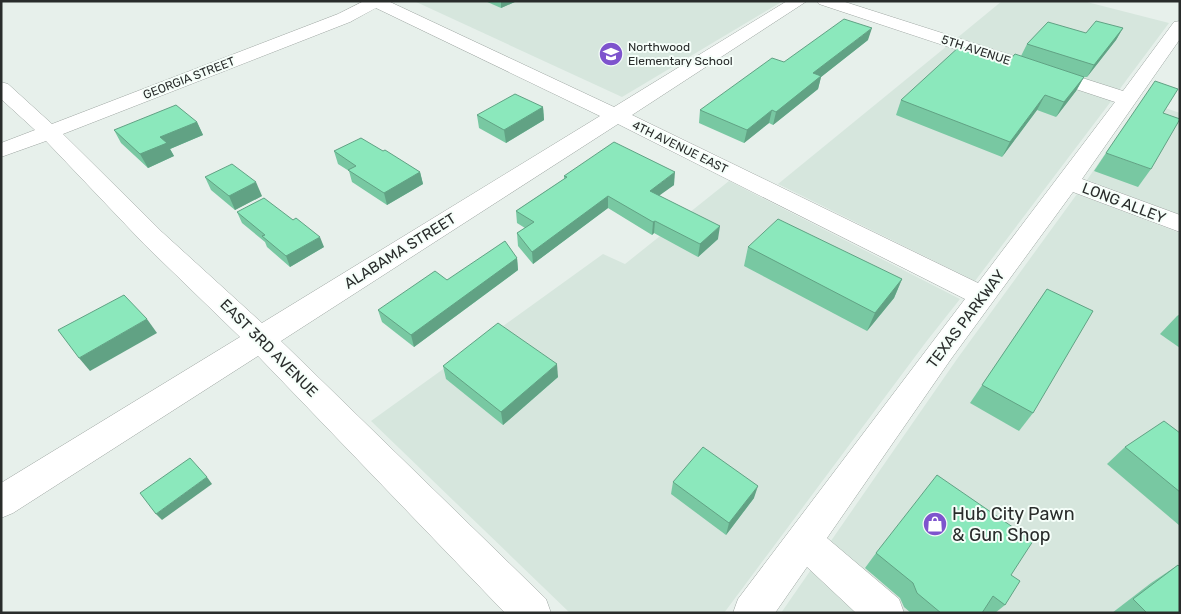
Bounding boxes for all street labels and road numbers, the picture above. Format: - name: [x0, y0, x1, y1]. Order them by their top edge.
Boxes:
- street label: 5TH AVENUE: [940, 32, 1012, 68]
- street label: GEORGIA STREET: [141, 54, 237, 102]
- street label: 4TH AVENUE EAST: [630, 118, 730, 176]
- street label: LONG ALLEY: [1080, 179, 1169, 227]
- street label: ALABAMA STREET: [341, 209, 459, 293]
- street label: TEXAS PARKWAY: [923, 266, 1009, 372]
- street label: EAST 3RD AVENUE: [216, 295, 322, 401]

